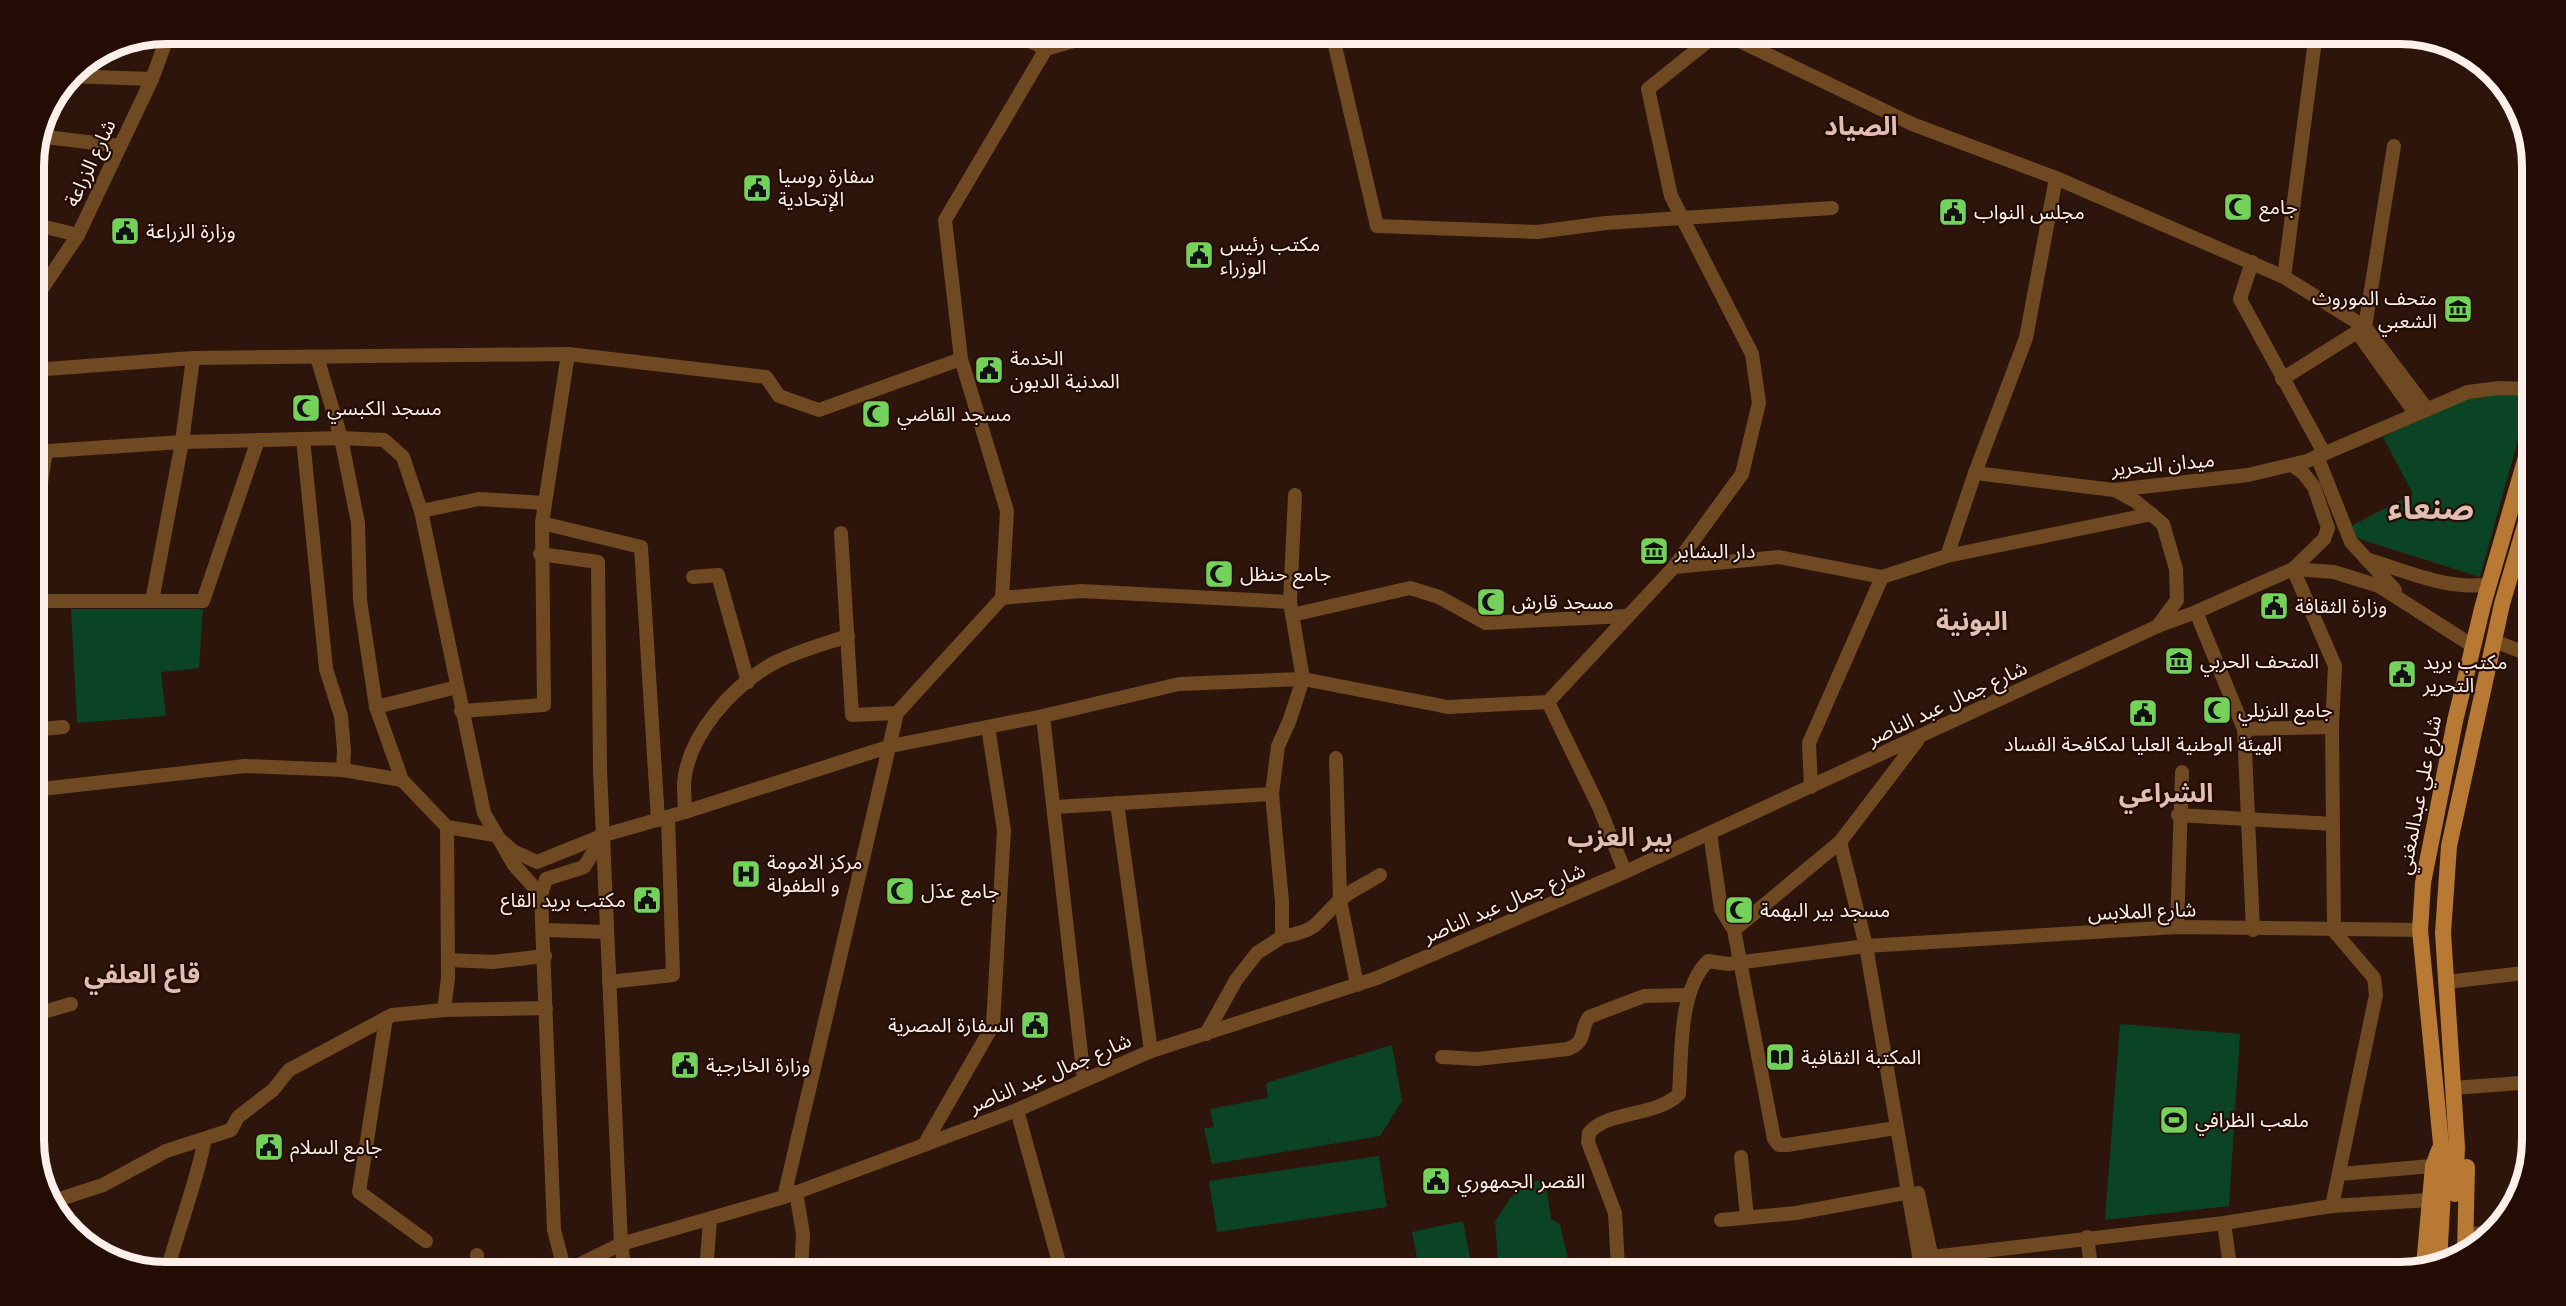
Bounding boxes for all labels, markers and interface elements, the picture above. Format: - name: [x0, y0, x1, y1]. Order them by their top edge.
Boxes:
- district label: الصياد: [1824, 110, 1898, 142]
- street label: شارع الزراعة: [59, 116, 123, 212]
- place label: سفارة روسيا الإتحادية: [778, 164, 875, 212]
- public building icon: سفارة روسيا الإتحادية: [741, 172, 773, 204]
- mosque icon: جامع: [2222, 191, 2254, 223]
- place label: جامع: [2259, 195, 2298, 222]
- public building icon: مجلس النواب: [1937, 196, 1969, 228]
- place label: مجلس النواب: [1974, 200, 2085, 224]
- public building icon: وزارة الزراعة: [109, 215, 141, 247]
- place label: وزارة الزراعة: [146, 219, 236, 243]
- place label: مكتب رئيس الوزراء: [1220, 232, 1320, 279]
- public building icon: مكتب رئيس الوزراء: [1183, 239, 1215, 271]
- place label: متحف الموروث الشعبي: [2312, 286, 2437, 337]
- museum icon: متحف الموروث الشعبي: [2442, 293, 2474, 325]
- place label: الخدمة المدنية الديون: [1010, 346, 1120, 393]
- public building icon: الخدمة المدنية الديون: [973, 354, 1005, 386]
- mosque icon: مسجد الكبسي: [290, 392, 322, 424]
- place label: مسجد الكبسي: [327, 396, 442, 424]
- mosque icon: مسجد القاضي: [860, 398, 892, 430]
- place label: مسجد القاضي: [897, 402, 1012, 430]
- street label: ميدان التحرير: [2109, 448, 2216, 481]
- district label: صنعاء: [2388, 488, 2474, 527]
- museum icon: دار البشاير: [1638, 535, 1670, 567]
- place label: دار البشاير: [1674, 539, 1755, 563]
- mosque icon: جامع حنظل: [1203, 558, 1235, 590]
- place label: جامع حنظل: [1240, 562, 1331, 589]
- mosque icon: مسجد قارش: [1475, 586, 1507, 618]
- place label: مسجد قارش: [1512, 590, 1614, 614]
- public building icon: وزارة الثقافة: [2258, 590, 2290, 622]
- place label: وزارة الثقافة: [2295, 594, 2387, 618]
- district label: البونية: [1936, 605, 2008, 637]
- museum icon: المتحف الحربي: [2163, 645, 2195, 677]
- place label: المتحف الحربي: [2200, 649, 2319, 677]
- place label: مكتب بريد التحرير: [2422, 650, 2508, 697]
- street label: شارع جمال عبد الناصر: [1862, 655, 2032, 754]
- public building icon: مكتب بريد التحرير: [2386, 658, 2418, 690]
- mosque icon: جامع النزيلي: [2201, 694, 2233, 726]
- public building icon: الهيئة الوطنية العليا لمكافحة الفساد: [2127, 697, 2159, 729]
- place label: جامع النزيلي: [2238, 698, 2333, 726]
- street label: شارع علي عبدالمغني: [2392, 714, 2450, 877]
- place label: الهيئة الوطنية العليا لمكافحة الفساد: [2004, 732, 2282, 756]
- district label: الشراعي: [2119, 777, 2213, 814]
- district label: بير العزب: [1567, 821, 1673, 853]
- place label: مركز الامومة و الطفولة: [767, 850, 863, 897]
- hospital icon: مركز الامومة و الطفولة: [730, 858, 762, 890]
- street label: شارع جمال عبد الناصر: [1418, 858, 1590, 951]
- mosque icon: جامع عدَل: [884, 875, 916, 907]
- place label: جامع عدَل: [921, 879, 1000, 906]
- public building icon: مكتب بريد القاع: [631, 884, 663, 916]
- place label: مكتب بريد القاع: [500, 888, 626, 915]
- mosque icon: مسجد بير البهمة: [1723, 894, 1755, 926]
- street label: شارع الملابس: [2087, 897, 2197, 928]
- place label: مسجد بير البهمة: [1760, 898, 1890, 922]
- district label: قاع العلفي: [84, 958, 200, 995]
- public building icon: السفارة المصرية: [1019, 1009, 1051, 1041]
- place label: السفارة المصرية: [888, 1013, 1014, 1037]
- street label: شارع جمال عبد الناصر: [964, 1028, 1136, 1121]
- library icon: المكتبة الثقافية: [1764, 1041, 1796, 1073]
- place label: المكتبة الثقافية: [1801, 1045, 1921, 1069]
- public building icon: وزارة الخارجية: [669, 1049, 701, 1081]
- place label: وزارة الخارجية: [706, 1053, 810, 1077]
- sports icon: ملعب الظرافي: [2158, 1104, 2190, 1136]
- place label: ملعب الظرافي: [2195, 1108, 2309, 1136]
- public building icon: جامع السلام: [253, 1131, 285, 1163]
- place label: جامع السلام: [290, 1135, 383, 1162]
- public building icon: القصر الجمهوري: [1420, 1165, 1452, 1197]
- place label: القصر الجمهوري: [1457, 1169, 1585, 1197]

